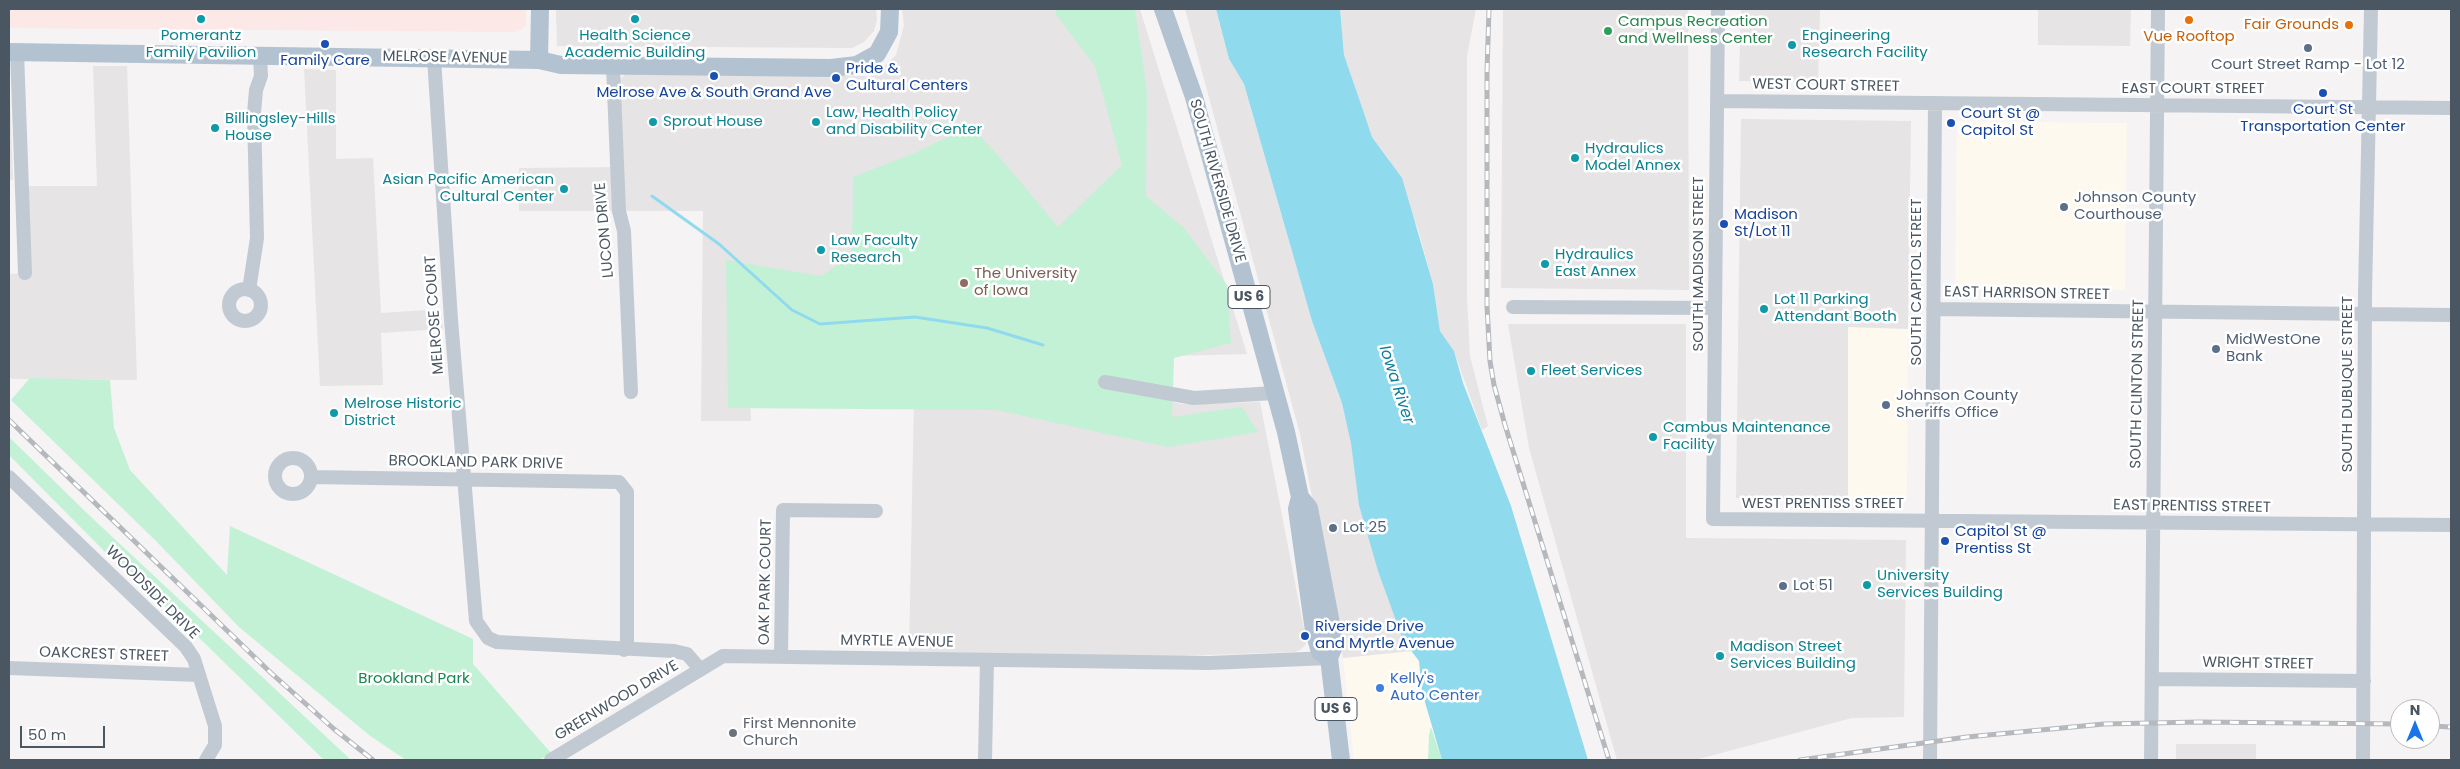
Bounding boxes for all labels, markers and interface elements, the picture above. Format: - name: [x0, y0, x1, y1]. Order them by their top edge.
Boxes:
- marker: Pomerantz Family Pavilion: [195, 13, 207, 25]
- marker: Health Science Academic Building: [629, 13, 641, 25]
- place label: Campus Recreation and Wellness Center: [1618, 13, 1773, 48]
- marker: Vue Rooftop: [2183, 14, 2195, 26]
- place label: Fair Grounds: [2244, 16, 2339, 34]
- marker: Fair Grounds: [2343, 19, 2355, 31]
- marker: Campus Recreation and Wellness Center: [1602, 25, 1614, 37]
- place label: Pomerantz Family Pavilion: [146, 27, 256, 62]
- place label: Health Science Academic Building: [565, 27, 705, 62]
- place label: Engineering Research Facility: [1802, 27, 1928, 62]
- place label: Vue Rooftop: [2143, 28, 2235, 46]
- marker: Family Care: [319, 38, 331, 50]
- marker: Engineering Research Facility: [1786, 39, 1798, 51]
- marker: Court Street Ramp - Lot 12: [2302, 42, 2314, 54]
- street label: MELROSE AVENUE: [382, 48, 508, 68]
- place label: Family Care: [280, 52, 370, 70]
- place label: Court Street Ramp - Lot 12: [2211, 56, 2405, 74]
- place label: Pride & Cultural Centers: [846, 60, 968, 95]
- marker: Melrose Ave & South Grand Ave: [708, 70, 720, 82]
- marker: Pride & Cultural Centers: [830, 72, 842, 84]
- street label: WEST COURT STREET: [1752, 76, 1900, 96]
- street label: EAST COURT STREET: [2121, 80, 2265, 98]
- place label: Melrose Ave & South Grand Ave: [596, 84, 832, 102]
- marker: Court St Transportation Center: [2317, 87, 2329, 99]
- street label: SOUTH RIVERSIDE DRIVE: [1185, 97, 1249, 265]
- place label: Court St Transportation Center: [2240, 101, 2406, 136]
- place label: Law, Health Policy and Disability Center: [826, 104, 982, 139]
- place label: Court St @ Capitol St: [1961, 105, 2040, 140]
- place label: Billingsley-Hills House: [225, 110, 336, 145]
- place label: Sprout House: [663, 113, 763, 131]
- marker: Sprout House: [647, 116, 659, 128]
- marker: Law, Health Policy and Disability Center: [810, 116, 822, 128]
- marker: Court St @ Capitol St: [1945, 117, 1957, 129]
- marker: Billingsley-Hills House: [209, 122, 221, 134]
- place label: Hydraulics Model Annex: [1585, 140, 1680, 175]
- marker: Hydraulics Model Annex: [1569, 152, 1581, 164]
- place label: Asian Pacific American Cultural Center: [382, 171, 554, 206]
- street label: SOUTH MADISON STREET: [1690, 176, 1708, 352]
- street label: LUCON DRIVE: [592, 182, 618, 278]
- marker: Asian Pacific American Cultural Center: [558, 183, 570, 195]
- place label: Johnson County Courthouse: [2074, 189, 2196, 224]
- street label: SOUTH CAPITOL STREET: [1908, 198, 1926, 366]
- marker: Johnson County Courthouse: [2058, 201, 2070, 213]
- place label: Madison St/Lot 11: [1734, 206, 1798, 241]
- marker: Madison St/Lot 11: [1718, 218, 1730, 230]
- place label: Law Faculty Research: [831, 232, 918, 267]
- marker: Law Faculty Research: [815, 244, 827, 256]
- place label: Hydraulics East Annex: [1555, 246, 1636, 281]
- street label: MELROSE COURT: [422, 255, 448, 375]
- marker: Hydraulics East Annex: [1539, 258, 1551, 270]
- place label: The University of Iowa: [974, 265, 1077, 300]
- marker: The University of Iowa: [958, 277, 970, 289]
- street label: EAST HARRISON STREET: [1944, 284, 2110, 304]
- road number: US 6: [1228, 286, 1270, 308]
- place label: Lot 11 Parking Attendant Booth: [1774, 291, 1897, 326]
- street label: SOUTH DUBUQUE STREET: [2339, 296, 2357, 472]
- street label: SOUTH CLINTON STREET: [2128, 299, 2148, 469]
- marker: Lot 11 Parking Attendant Booth: [1758, 303, 1770, 315]
- place label: MidWestOne Bank: [2226, 331, 2321, 366]
- water label: Iowa River: [1374, 343, 1418, 427]
- marker: MidWestOne Bank: [2210, 343, 2222, 355]
- place label: Fleet Services: [1541, 362, 1642, 380]
- marker: Fleet Services: [1525, 365, 1537, 377]
- place label: Johnson County Sheriffs Office: [1896, 387, 2018, 422]
- place label: Melrose Historic District: [344, 395, 462, 430]
- marker: Johnson County Sheriffs Office: [1880, 399, 1892, 411]
- marker: Melrose Historic District: [328, 407, 340, 419]
- place label: Cambus Maintenance Facility: [1663, 419, 1831, 454]
- marker: Cambus Maintenance Facility: [1647, 431, 1659, 443]
- street label: BROOKLAND PARK DRIVE: [388, 452, 564, 474]
- street label: WEST PRENTISS STREET: [1742, 495, 1904, 513]
- street label: EAST PRENTISS STREET: [2113, 497, 2271, 517]
- street label: OAK PARK COURT: [756, 519, 776, 645]
- place label: Lot 25: [1343, 519, 1387, 537]
- marker: Lot 25: [1327, 522, 1339, 534]
- place label: Capitol St @ Prentiss St: [1955, 523, 2047, 558]
- marker: Capitol St @ Prentiss St: [1939, 535, 1951, 547]
- street label: WOODSIDE DRIVE: [101, 542, 203, 644]
- place label: University Services Building: [1877, 567, 2003, 602]
- place label: Lot 51: [1793, 577, 1833, 595]
- marker: University Services Building: [1861, 579, 1873, 591]
- marker: Lot 51: [1777, 580, 1789, 592]
- place label: Riverside Drive and Myrtle Avenue: [1315, 618, 1455, 653]
- marker: Riverside Drive and Myrtle Avenue: [1299, 630, 1311, 642]
- street label: MYRTLE AVENUE: [840, 632, 954, 652]
- place label: Madison Street Services Building: [1730, 638, 1856, 673]
- street label: OAKCREST STREET: [39, 644, 169, 666]
- marker: Madison Street Services Building: [1714, 650, 1726, 662]
- street label: WRIGHT STREET: [2202, 654, 2314, 674]
- street label: GREENWOOD DRIVE: [552, 657, 682, 745]
- park label: Brookland Park: [358, 670, 470, 688]
- place label: Kelly's Auto Center: [1390, 670, 1480, 705]
- marker: Kelly's Auto Center: [1374, 682, 1386, 694]
- road number: US 6: [1315, 698, 1357, 721]
- north arrow: [2390, 699, 2440, 749]
- text: N: [2410, 700, 2420, 720]
- place label: First Mennonite Church: [743, 715, 856, 750]
- scale bar: [22, 716, 108, 748]
- text: 50 m: [28, 724, 66, 745]
- marker: First Mennonite Church: [727, 727, 739, 739]

